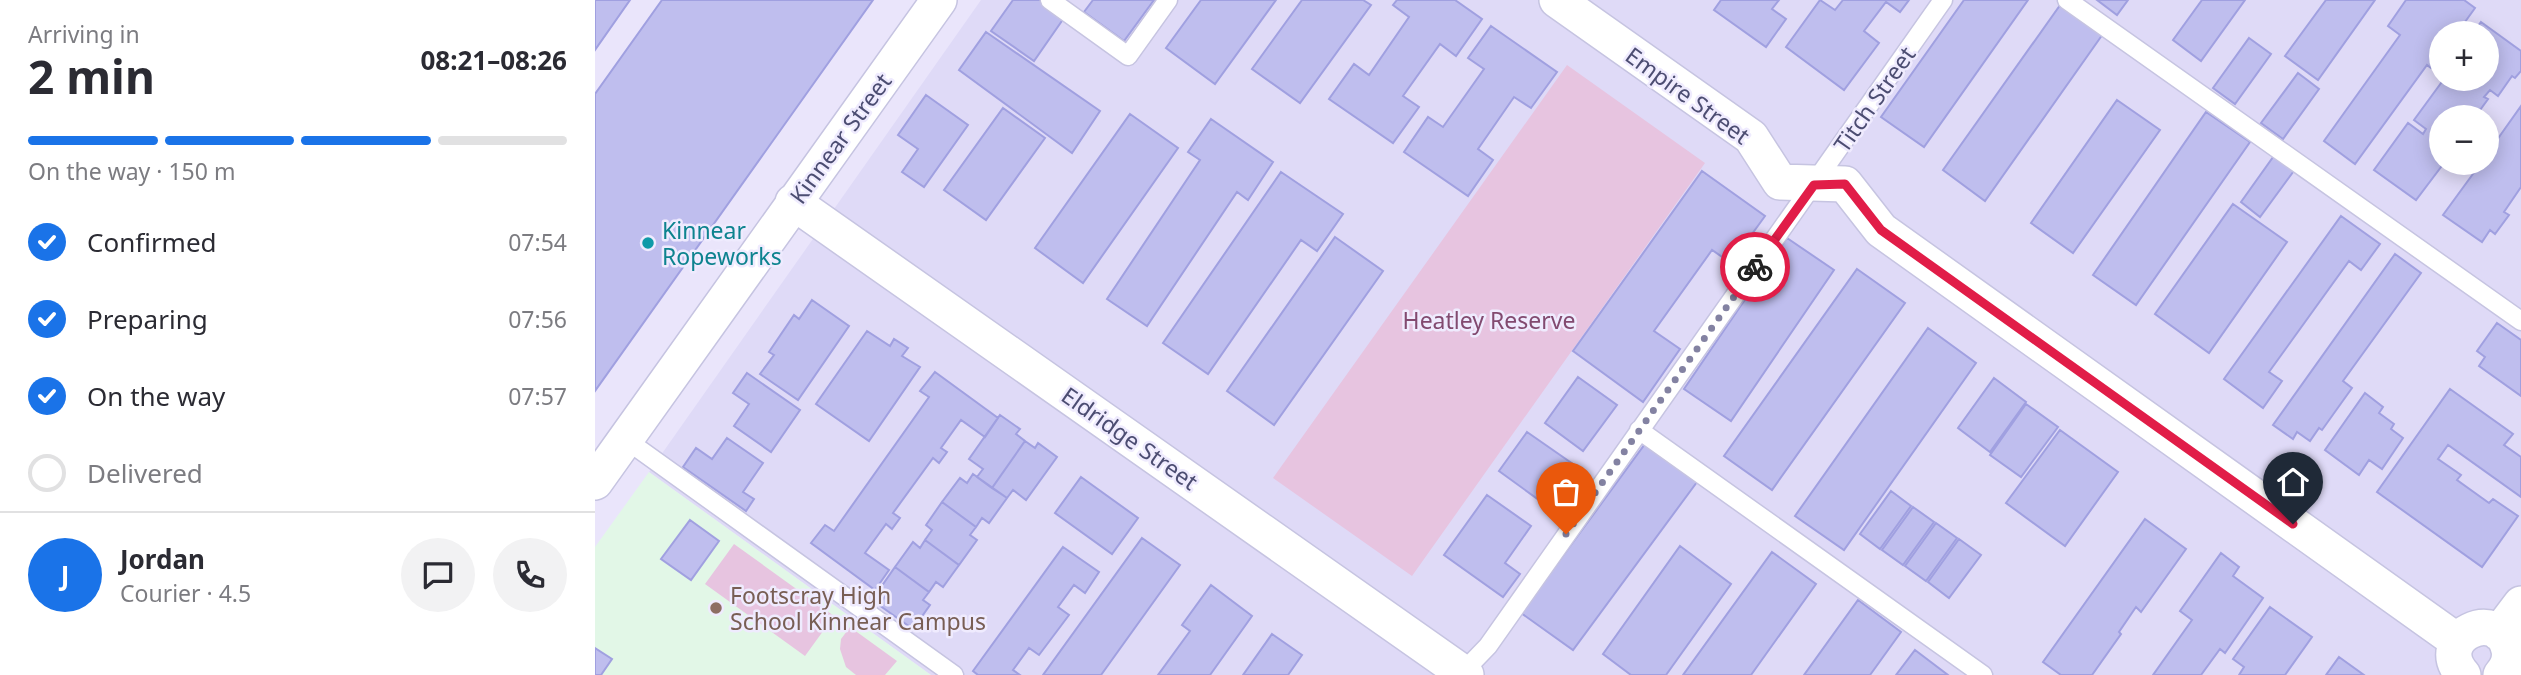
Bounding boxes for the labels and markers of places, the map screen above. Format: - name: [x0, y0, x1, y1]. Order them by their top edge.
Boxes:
- place label: Kinnear Ropeworks: [662, 214, 782, 272]
- marker: Kinnear Ropeworks: [640, 235, 656, 251]
- pin: [2263, 452, 2323, 524]
- pin: [1536, 462, 1596, 534]
- place label: Footscray High School Kinnear Campus: [730, 579, 986, 637]
- marker: Footscray High School Kinnear Campus: [708, 600, 724, 616]

